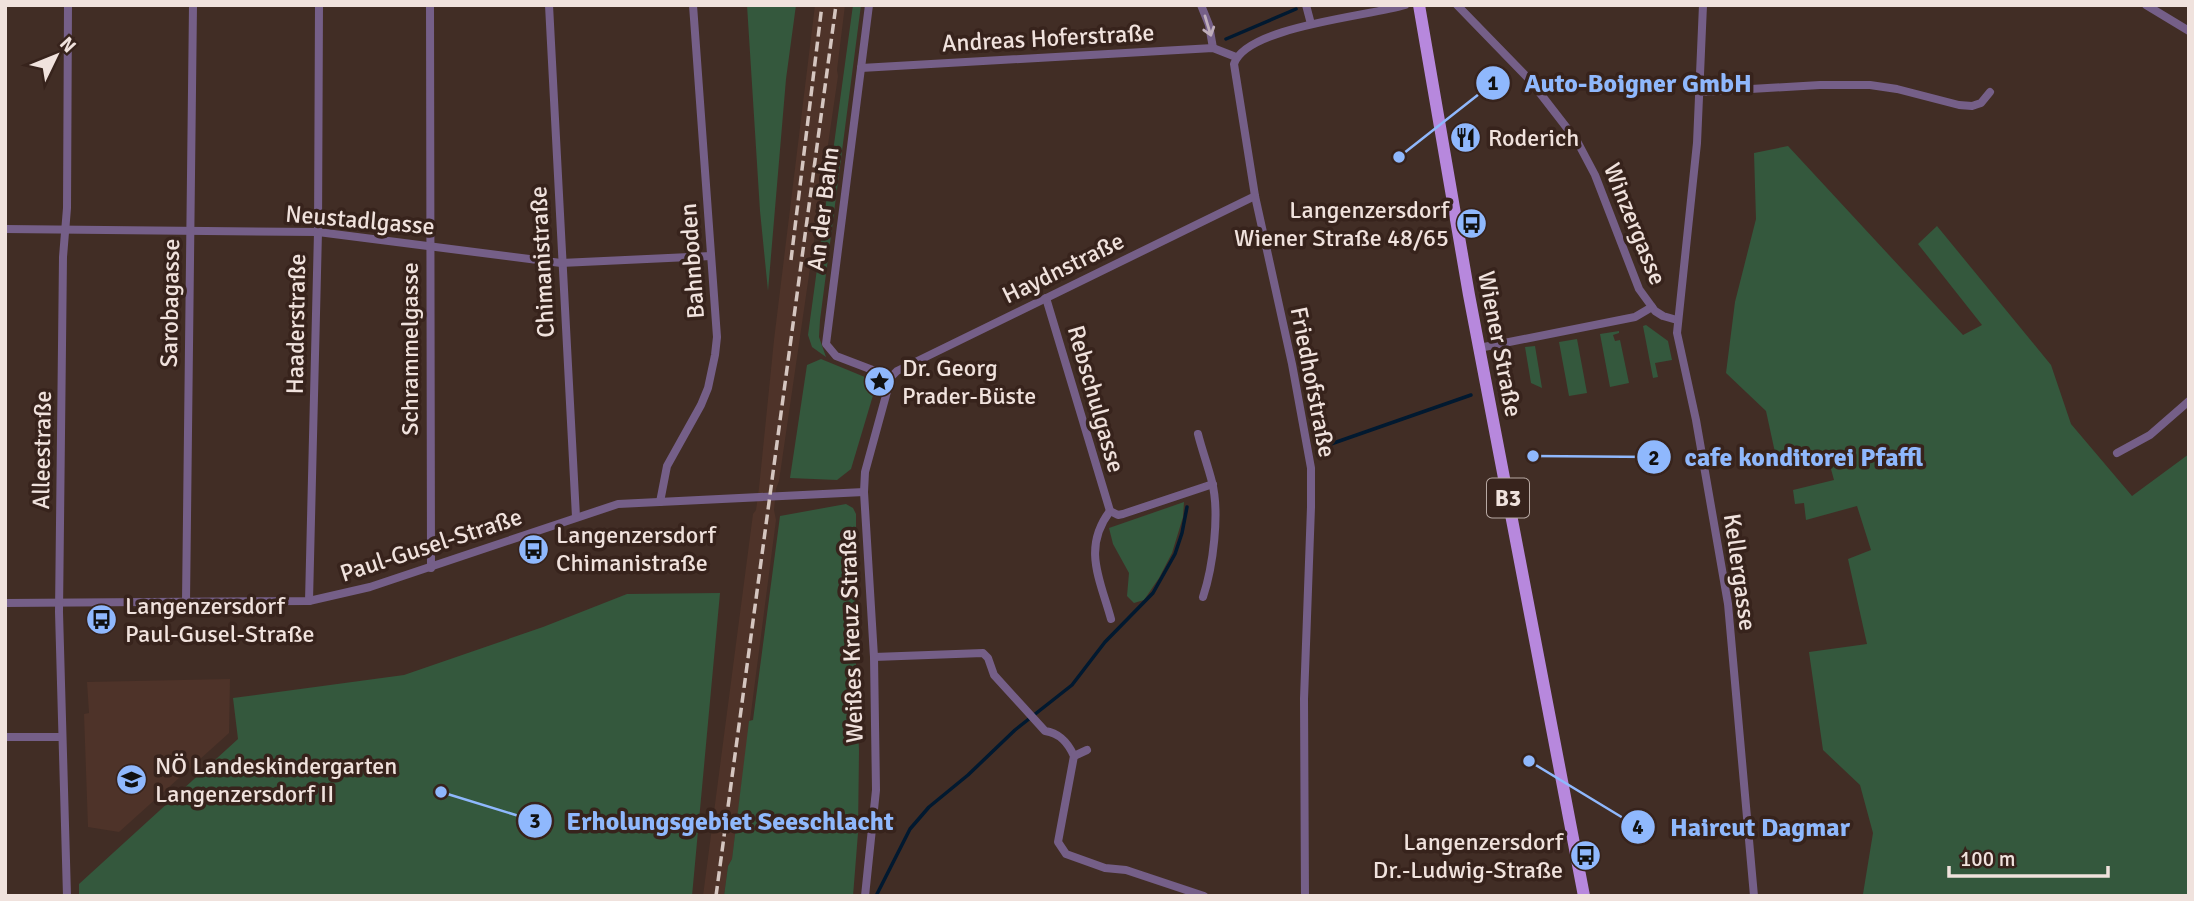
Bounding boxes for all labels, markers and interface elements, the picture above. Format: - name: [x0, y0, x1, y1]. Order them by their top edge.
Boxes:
- one-way arrow: [1202, 15, 1215, 37]
- street label: Andreas Hoferstraße: [941, 17, 1155, 59]
- north arrow: [21, 21, 91, 91]
- text: N: [54, 32, 81, 58]
- callout: Auto-Boigner GmbH: [1475, 59, 1766, 106]
- text: Auto-Boigner GmbH: [1524, 68, 1752, 100]
- text: 1: [1487, 70, 1499, 96]
- restaurant icon: Roderich: [1448, 121, 1482, 155]
- place label: Roderich: [1488, 123, 1579, 153]
- street label: An der Bahn: [801, 145, 845, 273]
- street label: Winzergasse: [1597, 159, 1673, 289]
- street label: Chimanistraße: [523, 185, 561, 339]
- place label: Langenzersdorf Wiener Straße 48/65: [1234, 195, 1450, 253]
- street label: Neustadlgasse: [284, 199, 436, 241]
- street label: Bahnboden: [673, 202, 711, 320]
- bus stop icon: Langenzersdorf Wiener Straße 48/65: [1455, 207, 1489, 241]
- street label: Haydnstraße: [997, 226, 1129, 310]
- street label: Sarobagasse: [154, 238, 186, 368]
- street label: Haaderstraße: [280, 253, 312, 395]
- street label: Schrammelgasse: [395, 262, 425, 436]
- street label: Wiener Straße: [1471, 269, 1529, 419]
- street label: Friedhofstraße: [1284, 304, 1342, 460]
- street label: Rebschulgasse: [1061, 322, 1131, 476]
- place label: Dr. Georg Prader-Büste: [902, 353, 1036, 411]
- place icon: Dr. Georg Prader-Büste: [862, 365, 896, 399]
- street label: Alleestraße: [26, 390, 58, 510]
- callout: cafe konditorei Pfaffl: [1636, 434, 1938, 481]
- text: cafe konditorei Pfaffl: [1685, 442, 1924, 474]
- text: 2: [1648, 445, 1660, 471]
- road number: B3: [1487, 478, 1529, 518]
- street label: Paul-Gusel-Straße: [336, 501, 526, 589]
- street label: Kellergasse: [1717, 511, 1763, 633]
- place label: Langenzersdorf Chimanistraße: [556, 520, 717, 578]
- street label: Weißes Kreuz Straße: [832, 528, 870, 744]
- bus stop icon: Langenzersdorf Chimanistraße: [516, 532, 550, 566]
- place label: Langenzersdorf Paul-Gusel-Straße: [125, 591, 315, 649]
- bus stop icon: Langenzersdorf Paul-Gusel-Straße: [85, 603, 119, 637]
- place label: NÖ Landeskindergarten Langenzersdorf II: [155, 751, 397, 809]
- school or university icon: NÖ Landeskindergarten Langenzersdorf II: [115, 763, 149, 797]
- callout: Erholungsgebiet Seeschlacht: [517, 797, 908, 844]
- callout: Haircut Dagmar: [1621, 803, 1864, 850]
- text: Erholungsgebiet Seeschlacht: [566, 806, 894, 838]
- text: 3: [529, 808, 541, 834]
- text: Haircut Dagmar: [1670, 812, 1851, 844]
- text: 4: [1632, 814, 1644, 840]
- place label: Langenzersdorf Dr.-Ludwig-Straße: [1373, 827, 1564, 885]
- scale bar: [1949, 834, 2108, 878]
- bus stop icon: Langenzersdorf Dr.-Ludwig-Straße: [1569, 839, 1603, 873]
- text: 100 m: [1960, 846, 2015, 872]

